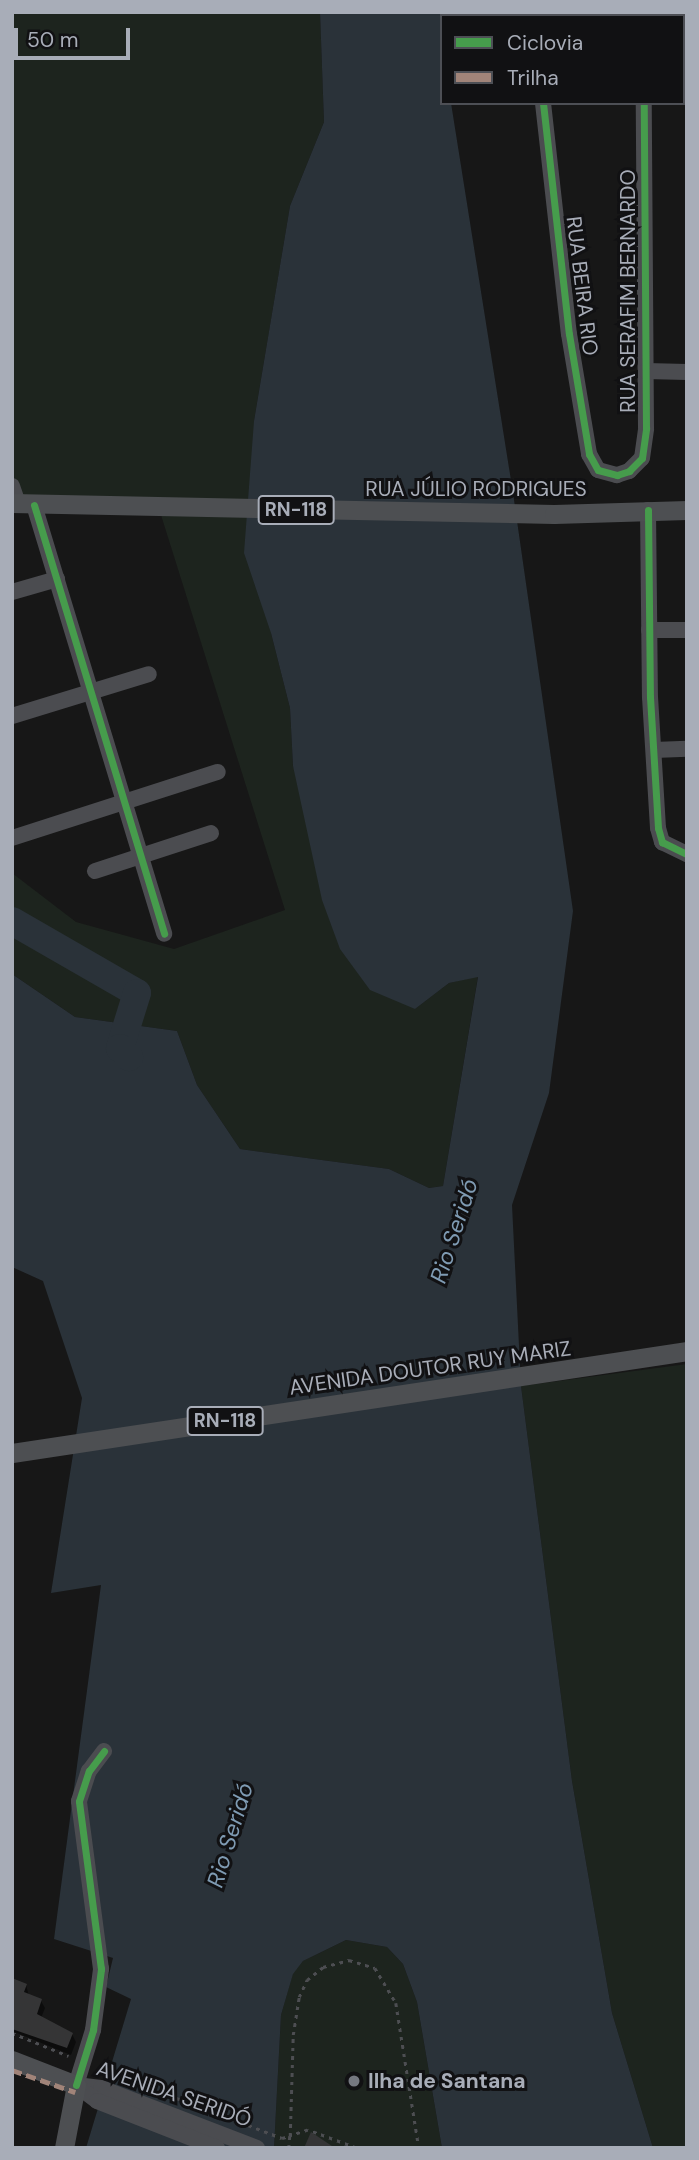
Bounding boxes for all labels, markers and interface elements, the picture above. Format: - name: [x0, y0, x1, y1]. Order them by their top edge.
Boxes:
- scale bar: [18, 14, 133, 58]
- legend: [440, 14, 685, 105]
- text: 50 m: [27, 26, 78, 54]
- text: Ciclovia: [507, 29, 583, 57]
- text: Trilha: [507, 64, 559, 92]
- street label: RUA SERAFIM BERNARDO: [615, 169, 641, 413]
- street label: RUA BEIRA RIO: [561, 215, 603, 357]
- street label: RUA JÚLIO RODRIGUES: [365, 476, 587, 502]
- road number: RN-118: [258, 495, 334, 526]
- water label: Rio Seridó: [424, 1175, 484, 1287]
- street label: AVENIDA DOUTOR RUY MARIZ: [287, 1336, 573, 1400]
- road number: RN-118: [187, 1406, 264, 1436]
- water label: Rio Seridó: [201, 1779, 259, 1891]
- street label: AVENIDA SERIDÓ: [93, 2056, 255, 2132]
- place label: Ilha de Santana: [368, 2068, 525, 2094]
- marker: Ilha de Santana: [346, 2073, 362, 2089]

